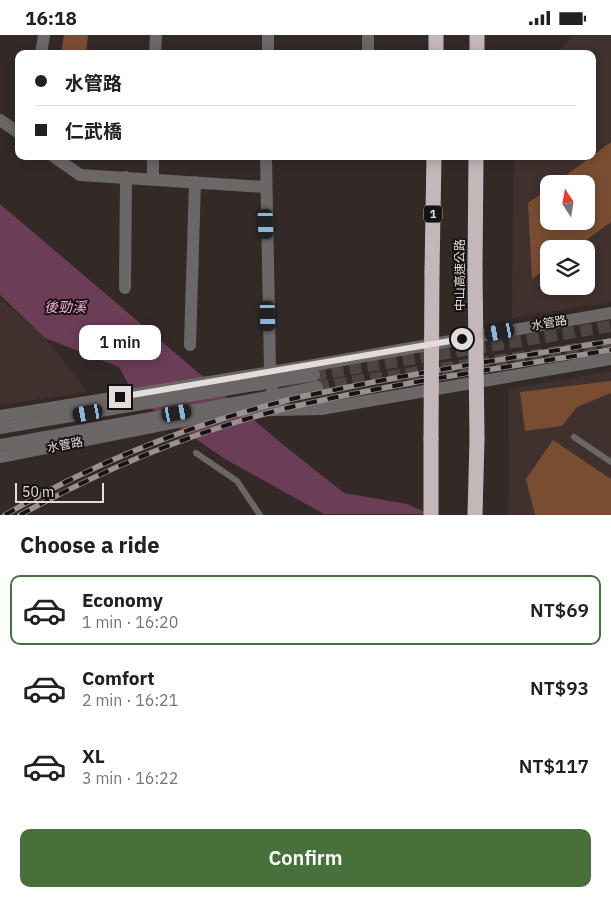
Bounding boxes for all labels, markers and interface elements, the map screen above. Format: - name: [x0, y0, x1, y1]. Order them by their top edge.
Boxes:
- text: 16:18: [25, 6, 77, 30]
- text: 水管路: [65, 71, 122, 95]
- text: 仁武橋: [65, 119, 122, 143]
- north arrow: [540, 175, 595, 230]
- map controls: [540, 175, 595, 295]
- road number: 1: [424, 205, 442, 223]
- car: [257, 209, 274, 239]
- street label: 中山高速公路: [452, 239, 467, 311]
- button: layers: [540, 240, 595, 295]
- water label: 後勁溪: [44, 298, 88, 316]
- car: [259, 301, 276, 331]
- street label: 水管路: [530, 312, 568, 333]
- car: [483, 322, 516, 342]
- callout: 1 min: [79, 325, 161, 359]
- route start: [451, 328, 473, 350]
- text: 1 min: [99, 332, 141, 352]
- route end: [109, 386, 131, 408]
- car: [71, 403, 104, 423]
- car: [160, 403, 193, 423]
- street label: 水管路: [46, 434, 84, 455]
- scale bar: [15, 479, 104, 503]
- text: 50 m: [22, 483, 54, 501]
- text: Choose a ride: [20, 530, 160, 559]
- icon: car: [22, 588, 67, 633]
- text: Economy: [82, 588, 163, 612]
- text: NT$69: [530, 598, 589, 622]
- text: 1 min · 16:20: [82, 612, 178, 632]
- icon: car: [22, 666, 67, 711]
- text: Comfort: [82, 666, 155, 690]
- text: NT$93: [530, 676, 589, 700]
- text: 2 min · 16:21: [82, 690, 178, 710]
- icon: car: [22, 744, 67, 789]
- text: XL: [82, 744, 105, 768]
- text: NT$117: [519, 754, 589, 778]
- text: 3 min · 16:22: [82, 768, 178, 788]
- button: Confirm: [20, 829, 591, 887]

